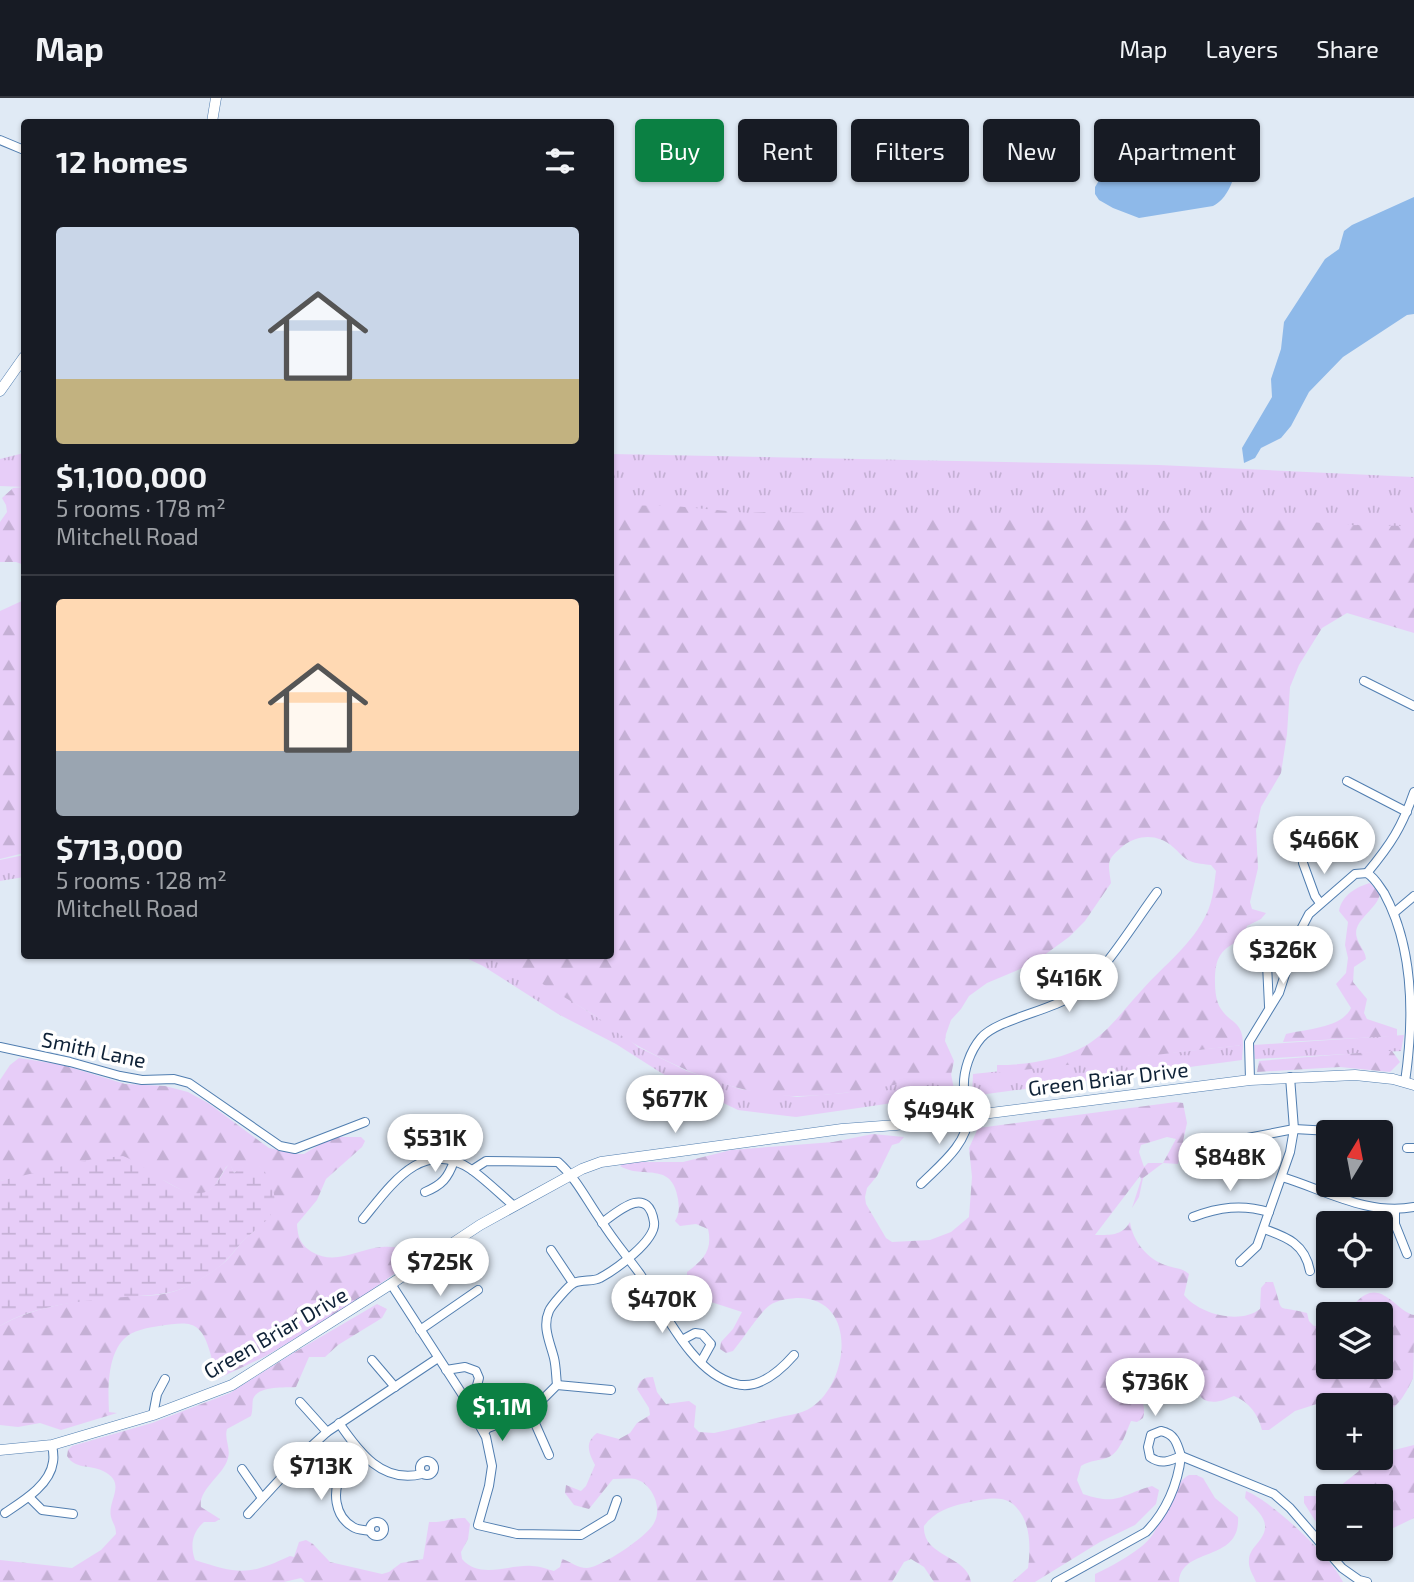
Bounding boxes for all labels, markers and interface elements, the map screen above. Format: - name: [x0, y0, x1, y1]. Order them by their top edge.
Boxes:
- text: Map: [35, 28, 104, 68]
- text: Map: [1119, 34, 1167, 63]
- text: Layers: [1205, 34, 1278, 63]
- text: Share: [1316, 34, 1379, 63]
- chip: Buy: [635, 119, 724, 182]
- chip: Rent: [738, 119, 837, 182]
- chip: Filters: [851, 119, 969, 182]
- chip: New: [983, 119, 1080, 182]
- chip: Apartment: [1094, 119, 1260, 182]
- icon: filters: [541, 142, 579, 180]
- text: 12 homes: [56, 143, 188, 179]
- icon: home: [255, 273, 381, 399]
- text: $1,100,000: [56, 458, 207, 494]
- text: 5 rooms · 178 m²: [56, 494, 226, 522]
- text: Mitchell Road: [56, 522, 199, 550]
- icon: home: [255, 645, 381, 771]
- pin: $466K: [1275, 816, 1373, 876]
- text: $466K: [1289, 825, 1359, 853]
- text: $713,000: [56, 830, 183, 866]
- text: 5 rooms · 128 m²: [56, 866, 227, 894]
- text: Mitchell Road: [56, 894, 199, 922]
- pin: $326K: [1234, 926, 1332, 986]
- text: $326K: [1249, 935, 1317, 963]
- pin: $416K: [1020, 954, 1118, 1014]
- text: $416K: [1036, 963, 1102, 991]
- street label: Smith Lane: [40, 1026, 148, 1072]
- street label: Green Briar Drive: [1026, 1056, 1190, 1100]
- pin: $677K: [626, 1076, 724, 1135]
- text: $677K: [642, 1084, 708, 1112]
- pin: $494K: [890, 1086, 988, 1146]
- text: $494K: [904, 1095, 974, 1123]
- pin: $531K: [386, 1114, 484, 1174]
- north arrow: [1316, 1120, 1393, 1197]
- map controls: [1316, 1120, 1393, 1561]
- text: $531K: [403, 1123, 467, 1151]
- pin: $848K: [1181, 1134, 1279, 1193]
- text: $848K: [1194, 1142, 1266, 1170]
- button: locate: [1316, 1211, 1393, 1288]
- pin: $725K: [391, 1238, 489, 1298]
- text: $725K: [407, 1247, 473, 1275]
- pin: $470K: [613, 1276, 711, 1335]
- street label: Green Briar Drive: [199, 1281, 351, 1383]
- text: $470K: [627, 1284, 697, 1312]
- button: layers: [1316, 1302, 1393, 1379]
- pin: $736K: [1106, 1358, 1204, 1418]
- text: $736K: [1122, 1367, 1188, 1395]
- pin: $1.1M: [453, 1384, 551, 1443]
- text: $1.1M: [473, 1392, 531, 1420]
- button: +: [1316, 1393, 1393, 1470]
- pin: $713K: [272, 1442, 370, 1502]
- text: $713K: [289, 1451, 353, 1479]
- button: −: [1316, 1484, 1393, 1561]

